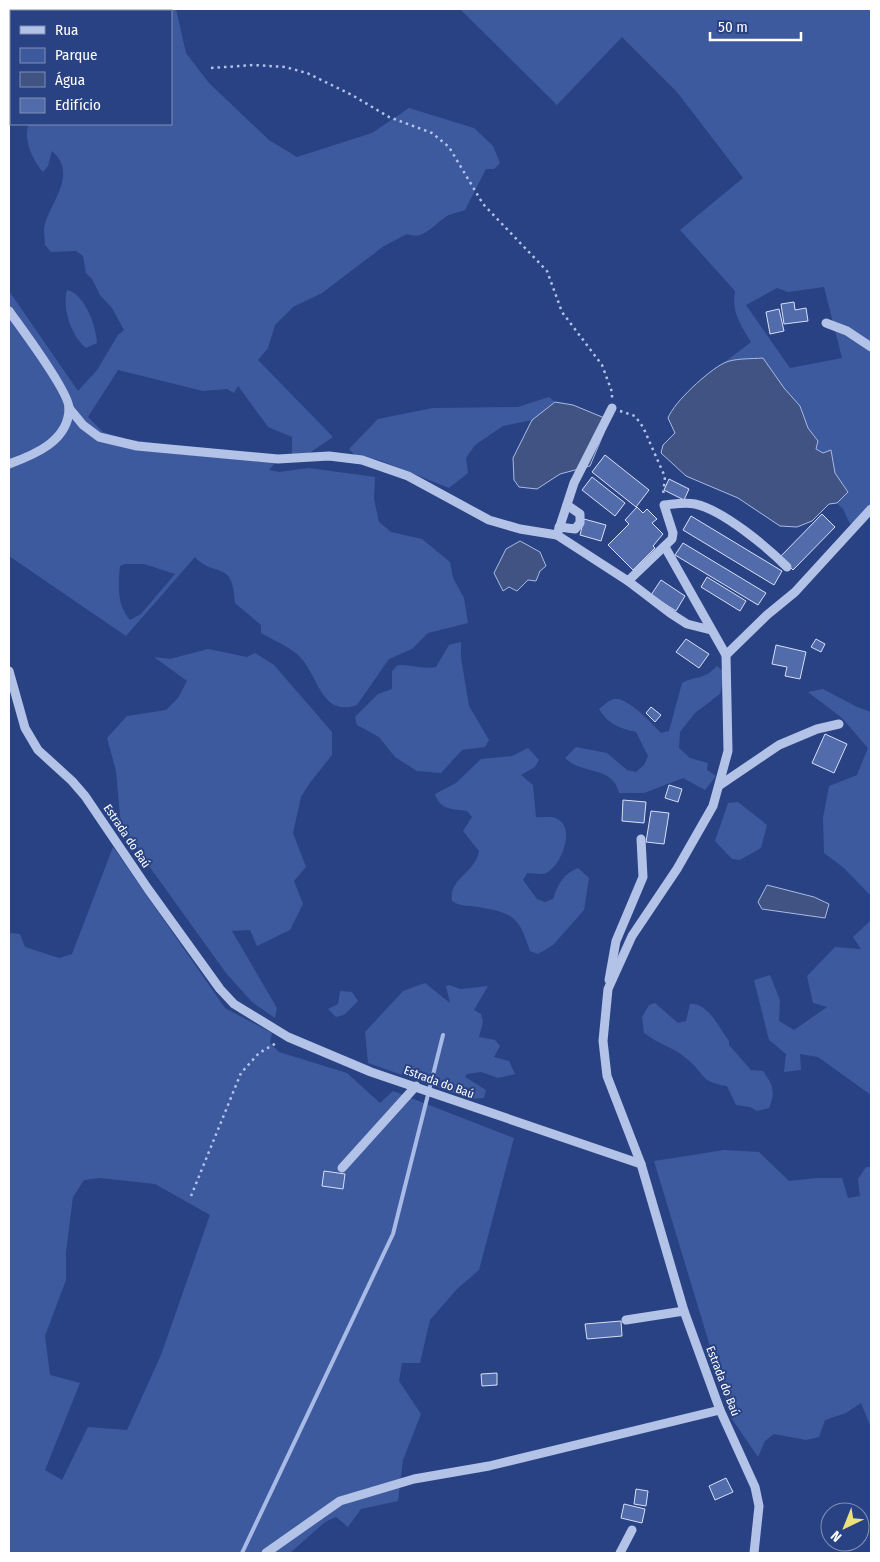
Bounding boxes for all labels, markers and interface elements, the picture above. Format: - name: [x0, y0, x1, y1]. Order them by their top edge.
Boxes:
- legend: [10, 10, 172, 125]
- scale bar: [710, 10, 801, 42]
- text: 50 m: [718, 18, 748, 36]
- text: Rua: [55, 21, 78, 39]
- text: Parque: [55, 46, 98, 64]
- text: Água: [55, 71, 85, 89]
- text: Edifício: [55, 96, 101, 114]
- street label: Estrada do Baú: [101, 802, 153, 870]
- street label: Estrada do Baú: [402, 1063, 476, 1101]
- street label: Estrada do Baú: [703, 1344, 743, 1418]
- north arrow: [820, 1502, 870, 1552]
- text: N: [828, 1527, 845, 1545]

